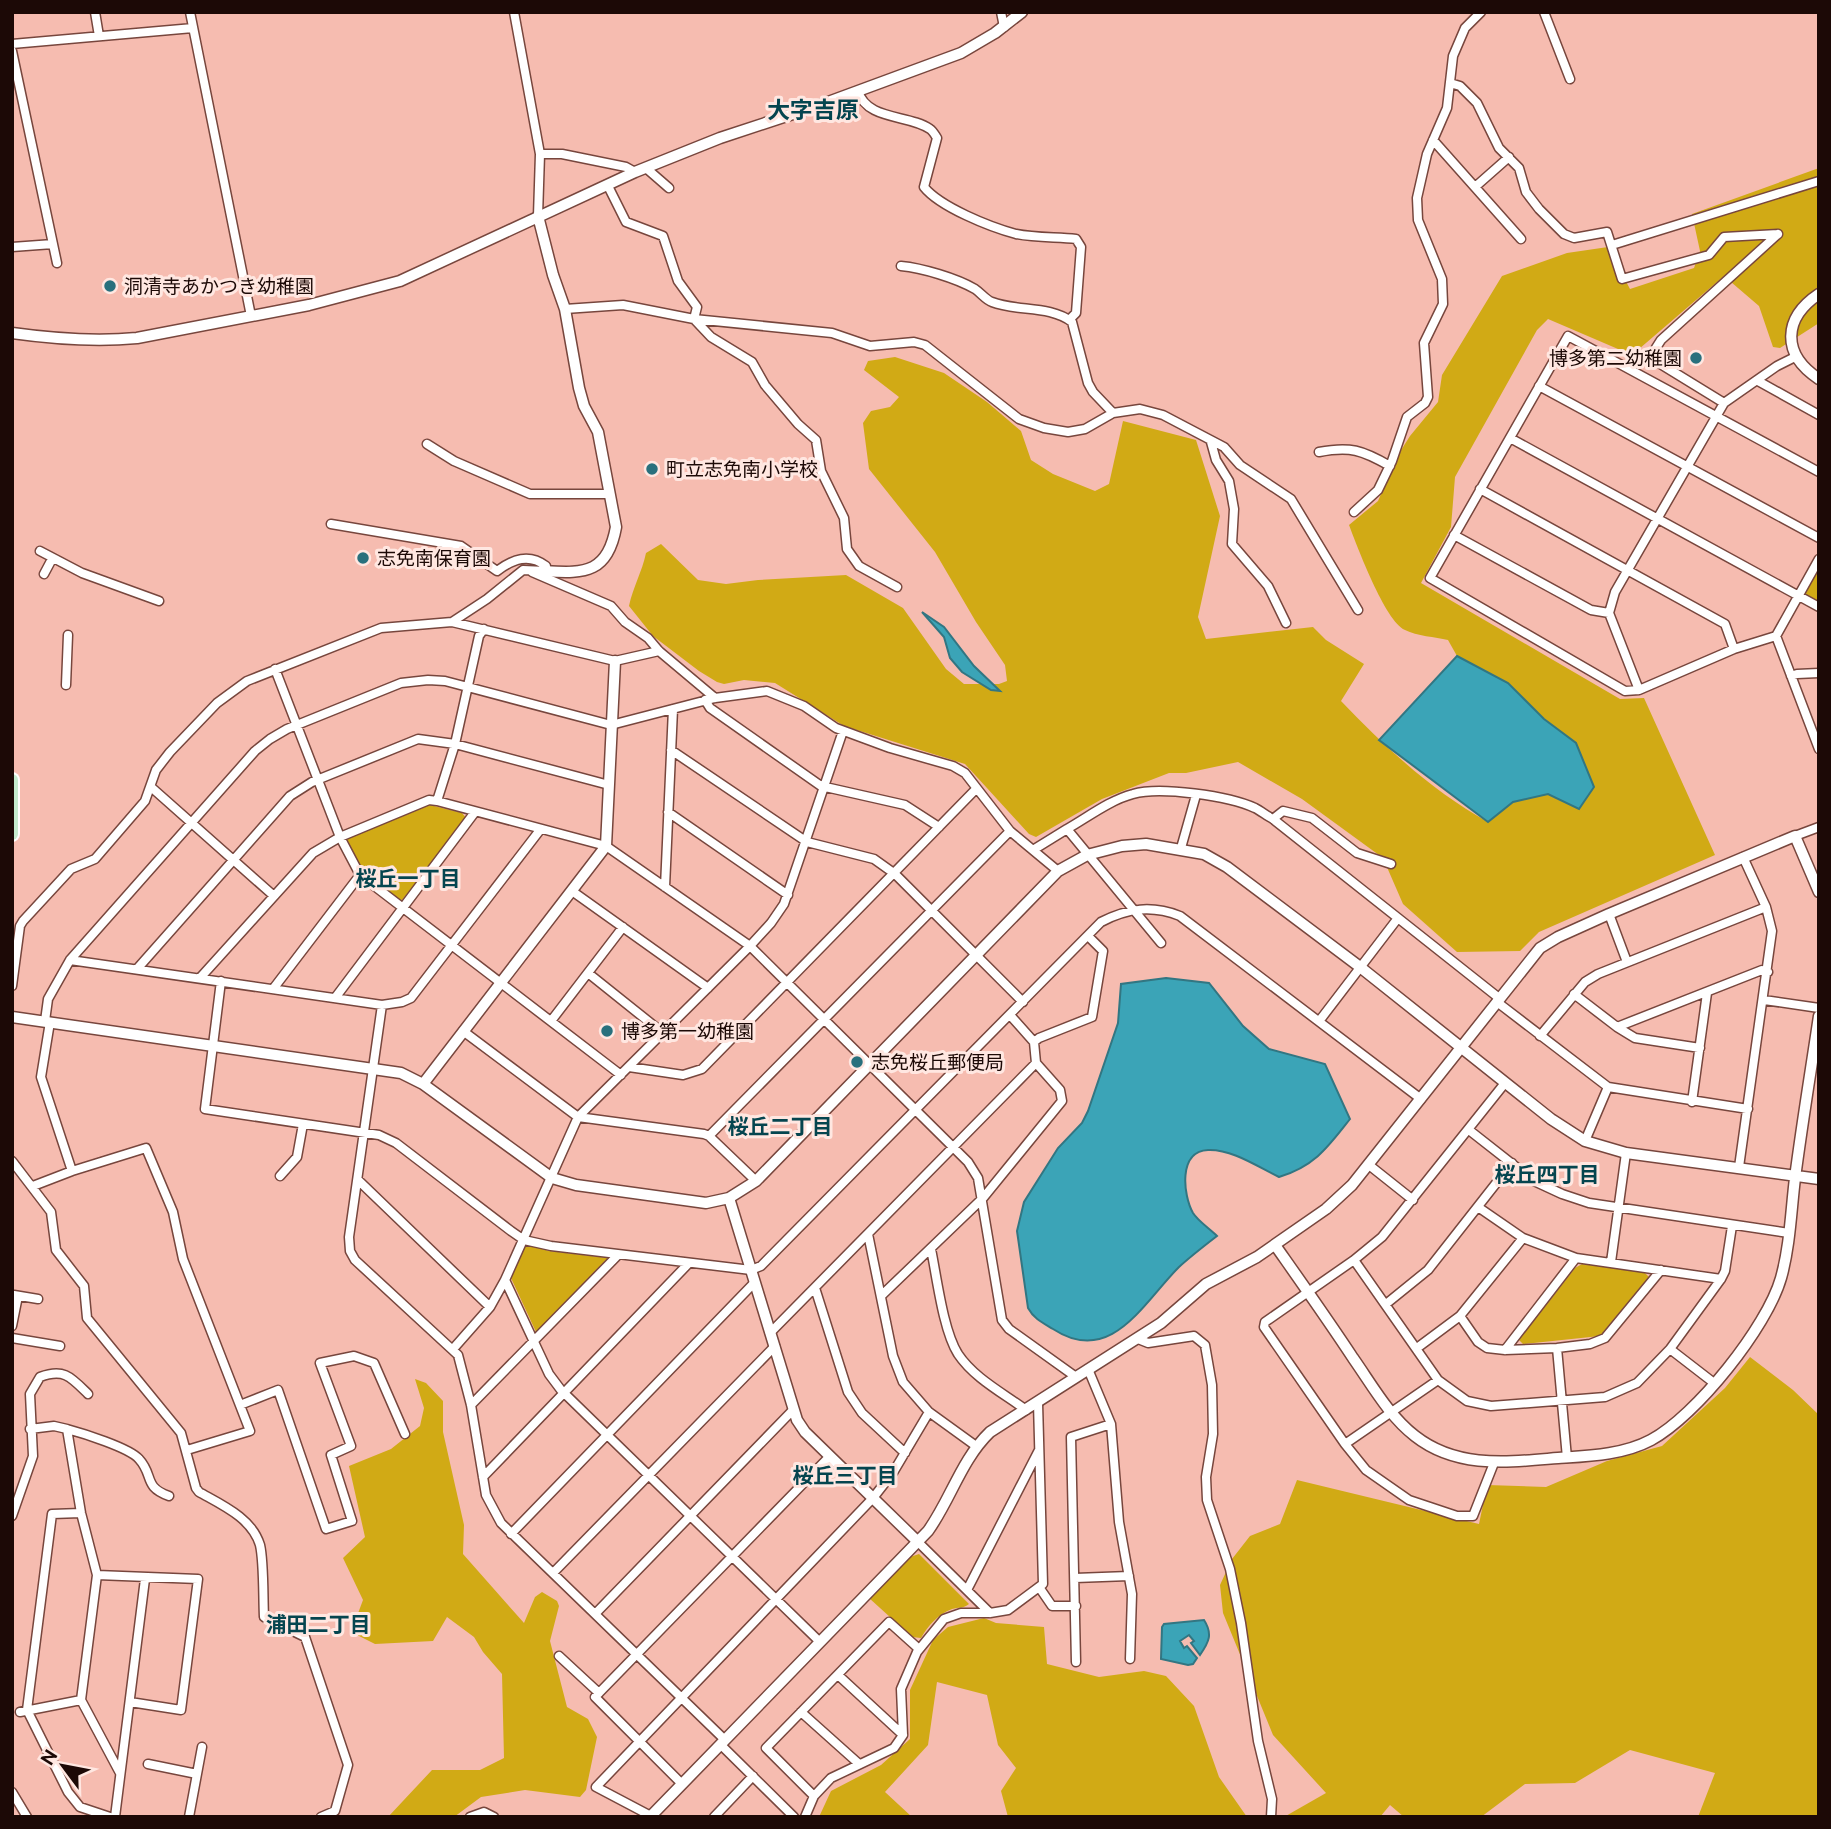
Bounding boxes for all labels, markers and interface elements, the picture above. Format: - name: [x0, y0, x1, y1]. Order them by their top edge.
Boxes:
- district label: 大字吉原: [767, 97, 859, 122]
- place label: 洞清寺あかつき幼稚園: [124, 275, 314, 297]
- marker: 洞清寺あかつき幼稚園: [102, 278, 118, 294]
- place label: 博多第二幼稚園: [1549, 347, 1682, 369]
- marker: 博多第二幼稚園: [1688, 350, 1704, 366]
- place label: 町立志免南小学校: [666, 458, 818, 480]
- marker: 町立志免南小学校: [644, 461, 660, 477]
- place label: 志免南保育園: [377, 547, 491, 569]
- marker: 志免南保育園: [355, 550, 371, 566]
- district label: 桜丘一丁目: [356, 866, 461, 890]
- place label: 博多第一幼稚園: [621, 1020, 754, 1042]
- marker: 博多第一幼稚園: [599, 1023, 615, 1039]
- place label: 志免桜丘郵便局: [871, 1051, 1004, 1073]
- marker: 志免桜丘郵便局: [849, 1054, 865, 1070]
- district label: 桜丘二丁目: [728, 1114, 833, 1138]
- district label: 桜丘四丁目: [1495, 1162, 1600, 1186]
- district label: 桜丘三丁目: [793, 1463, 898, 1487]
- district label: 浦田二丁目: [266, 1612, 371, 1636]
- north arrow: [28, 1731, 98, 1801]
- text: N: [35, 1745, 62, 1769]

